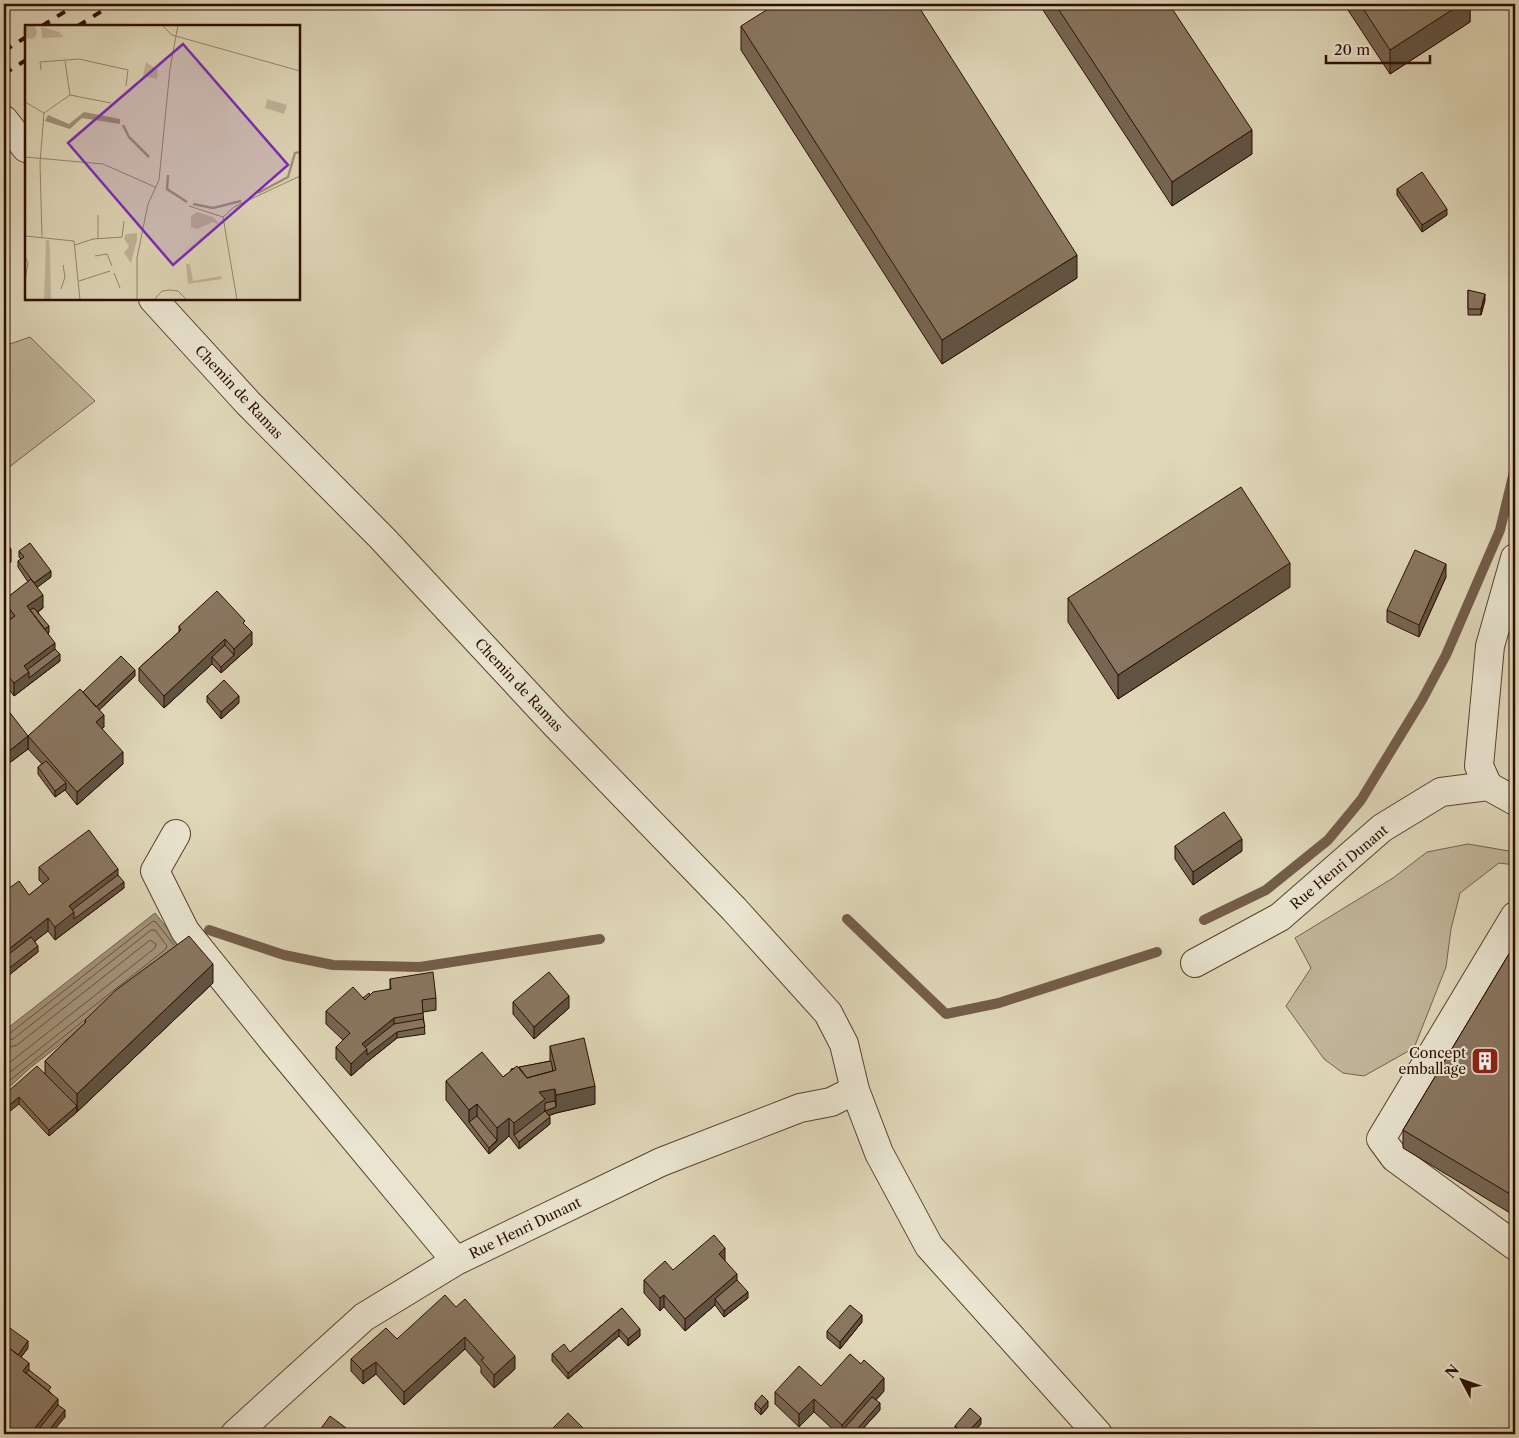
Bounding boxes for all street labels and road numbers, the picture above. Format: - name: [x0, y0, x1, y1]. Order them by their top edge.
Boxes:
- street label: Chemin de Ramas: [191, 341, 287, 443]
- street label: Chemin de Ramas: [471, 634, 567, 736]
- street label: Rue Henri Dunant: [1286, 821, 1392, 913]
- street label: Rue Henri Dunant: [466, 1193, 584, 1263]

